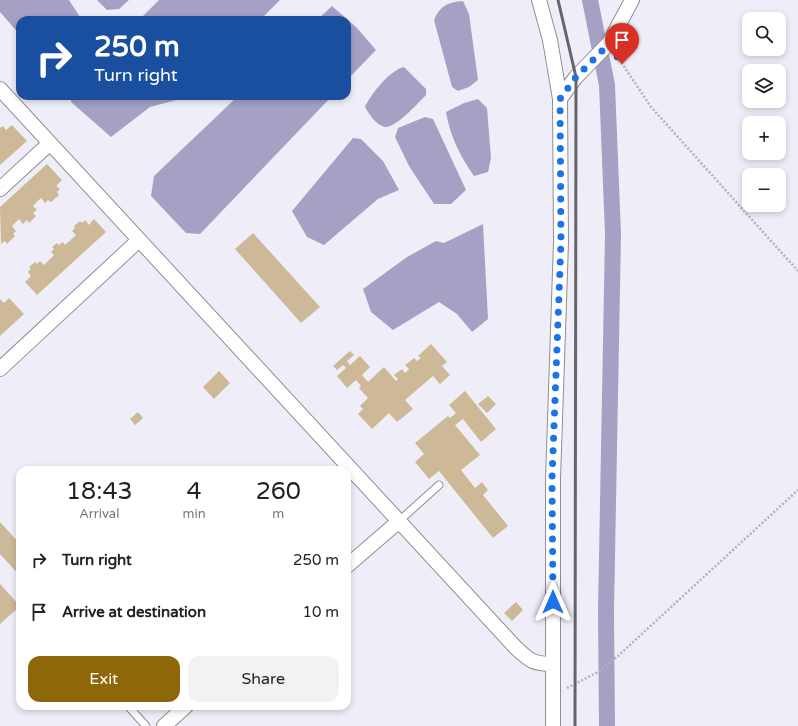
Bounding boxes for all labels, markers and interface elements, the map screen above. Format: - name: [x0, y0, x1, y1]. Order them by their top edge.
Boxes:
- map controls: [742, 12, 786, 212]
- button: search: [742, 12, 786, 56]
- pin: [605, 23, 639, 64]
- icon: arrive: [611, 29, 633, 51]
- text: 250 m: [94, 30, 180, 64]
- icon: right: [28, 32, 80, 84]
- text: Turn right: [94, 64, 178, 86]
- button: layers: [742, 64, 786, 108]
- button: +: [742, 116, 786, 160]
- button: −: [742, 168, 786, 212]
- text: 18:43: [66, 477, 133, 506]
- text: 4: [187, 477, 202, 506]
- text: 260: [256, 477, 301, 506]
- text: Arrival: [79, 506, 119, 522]
- text: min: [183, 506, 206, 522]
- text: m: [272, 506, 284, 522]
- icon: right: [28, 549, 50, 571]
- text: Turn right: [62, 551, 132, 569]
- text: 250 m: [293, 551, 339, 569]
- position arrow: [532, 581, 574, 623]
- icon: arrive: [28, 601, 50, 623]
- text: Arrive at destination: [62, 603, 206, 621]
- text: 10 m: [302, 603, 339, 621]
- button: Exit: [28, 656, 180, 702]
- button: Share: [188, 656, 339, 702]

